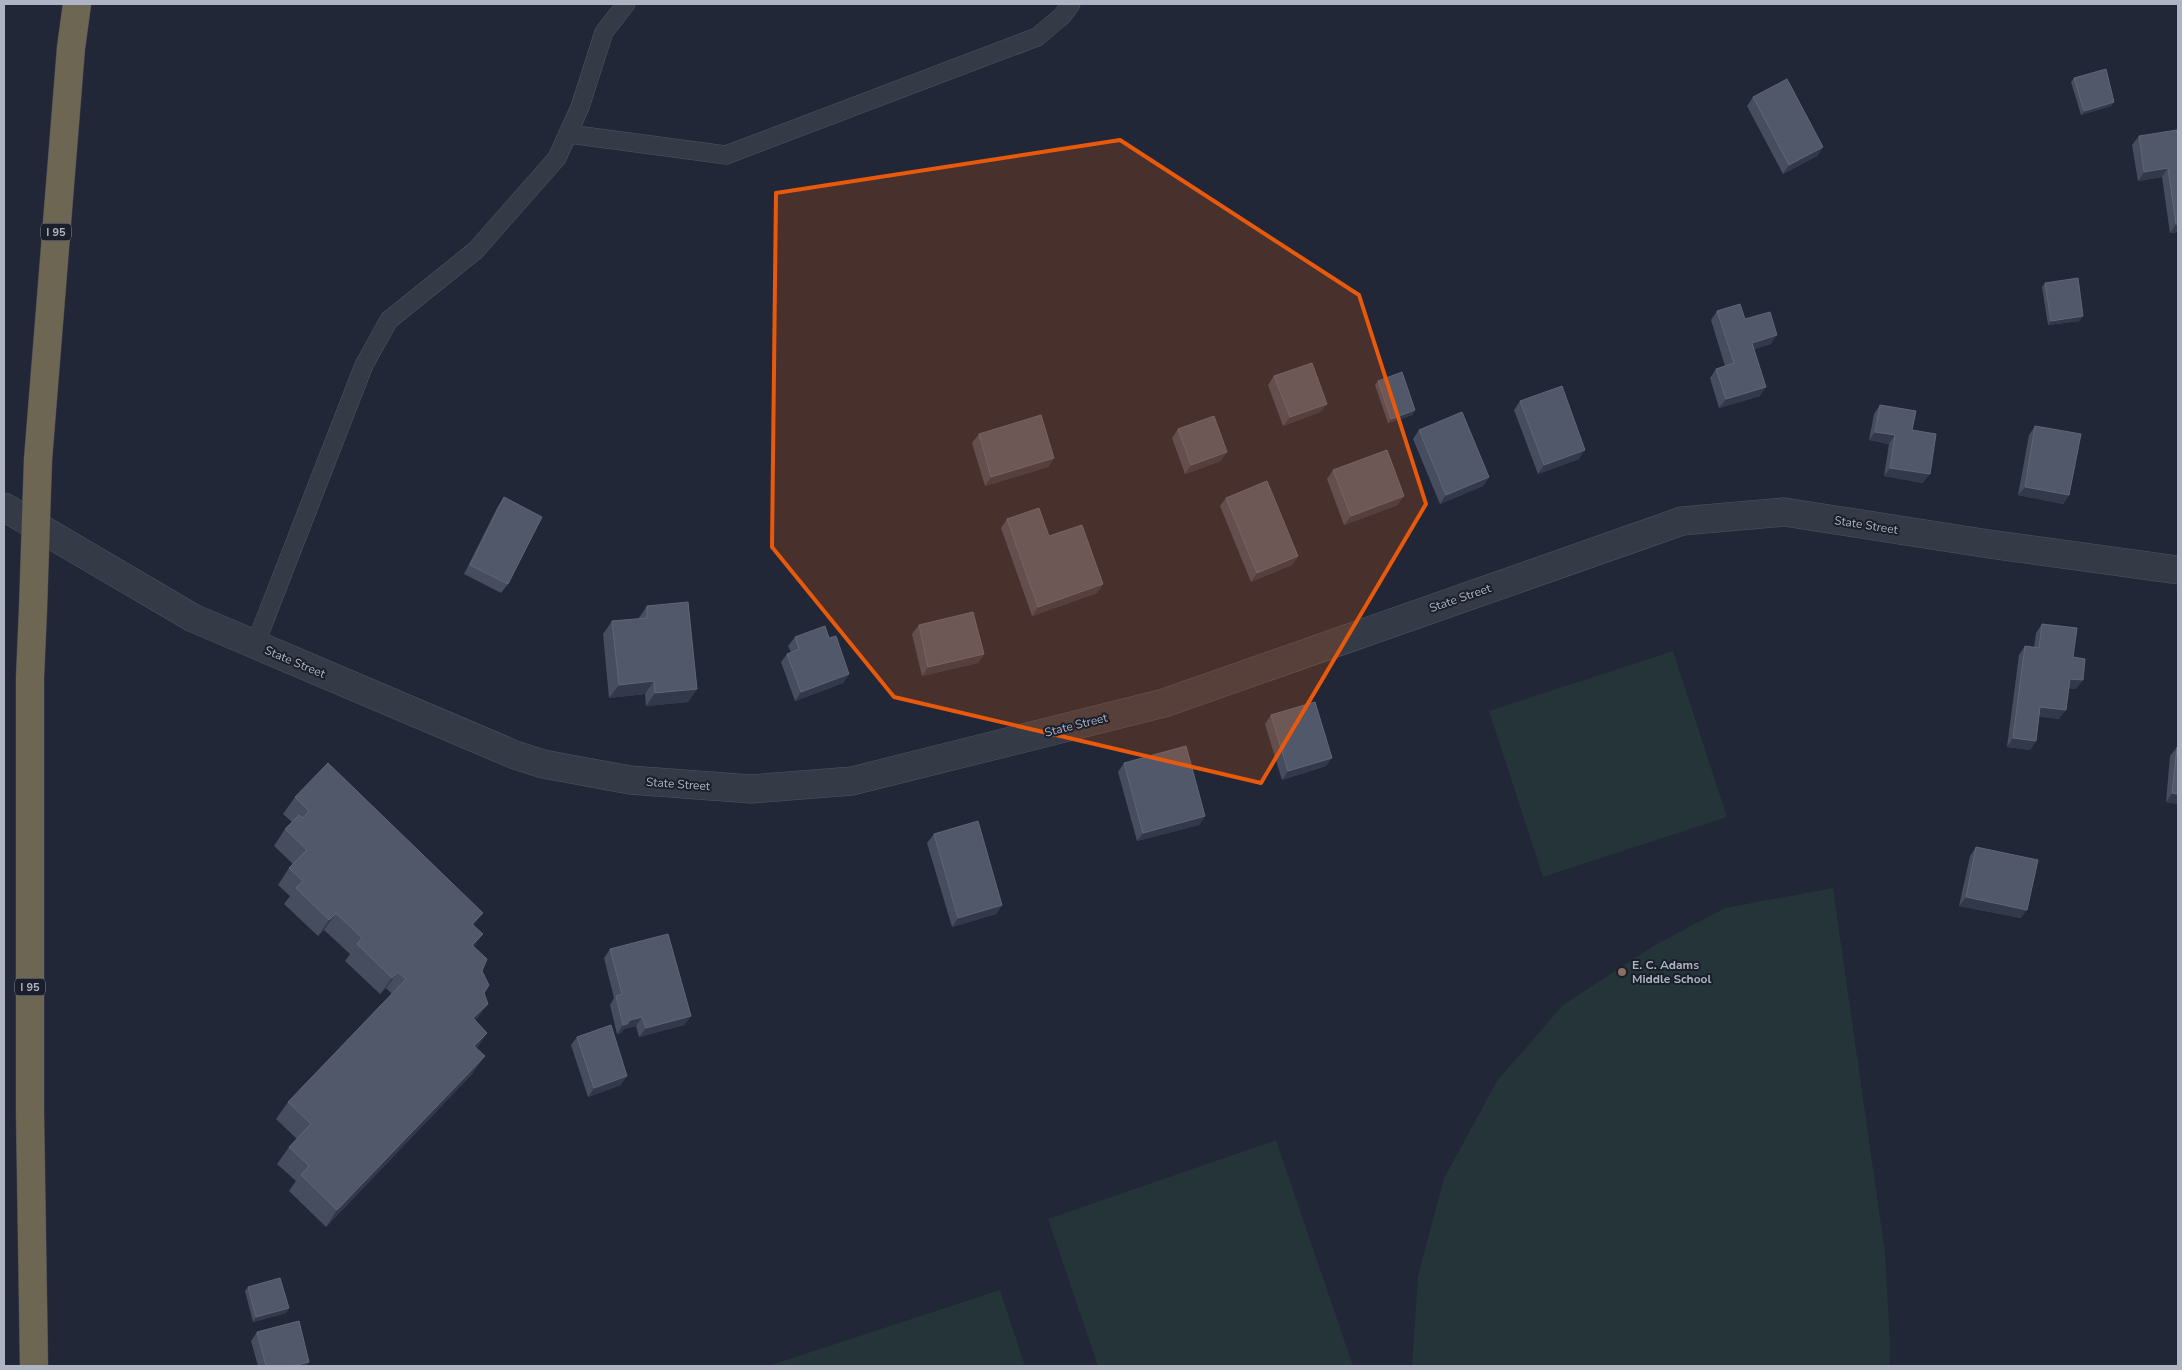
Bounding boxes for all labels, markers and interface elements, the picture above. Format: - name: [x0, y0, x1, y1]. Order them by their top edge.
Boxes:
- road number: I 95: [41, 223, 71, 240]
- street label: State Street: [1833, 512, 1900, 538]
- street label: State Street: [1427, 580, 1494, 616]
- street label: State Street: [262, 642, 328, 682]
- street label: State Street: [1043, 709, 1110, 741]
- street label: State Street: [645, 774, 711, 794]
- place label: E. C. Adams Middle School: [1632, 957, 1711, 987]
- marker: E. C. Adams Middle School: [1616, 966, 1628, 978]
- road number: I 95: [15, 979, 45, 996]

